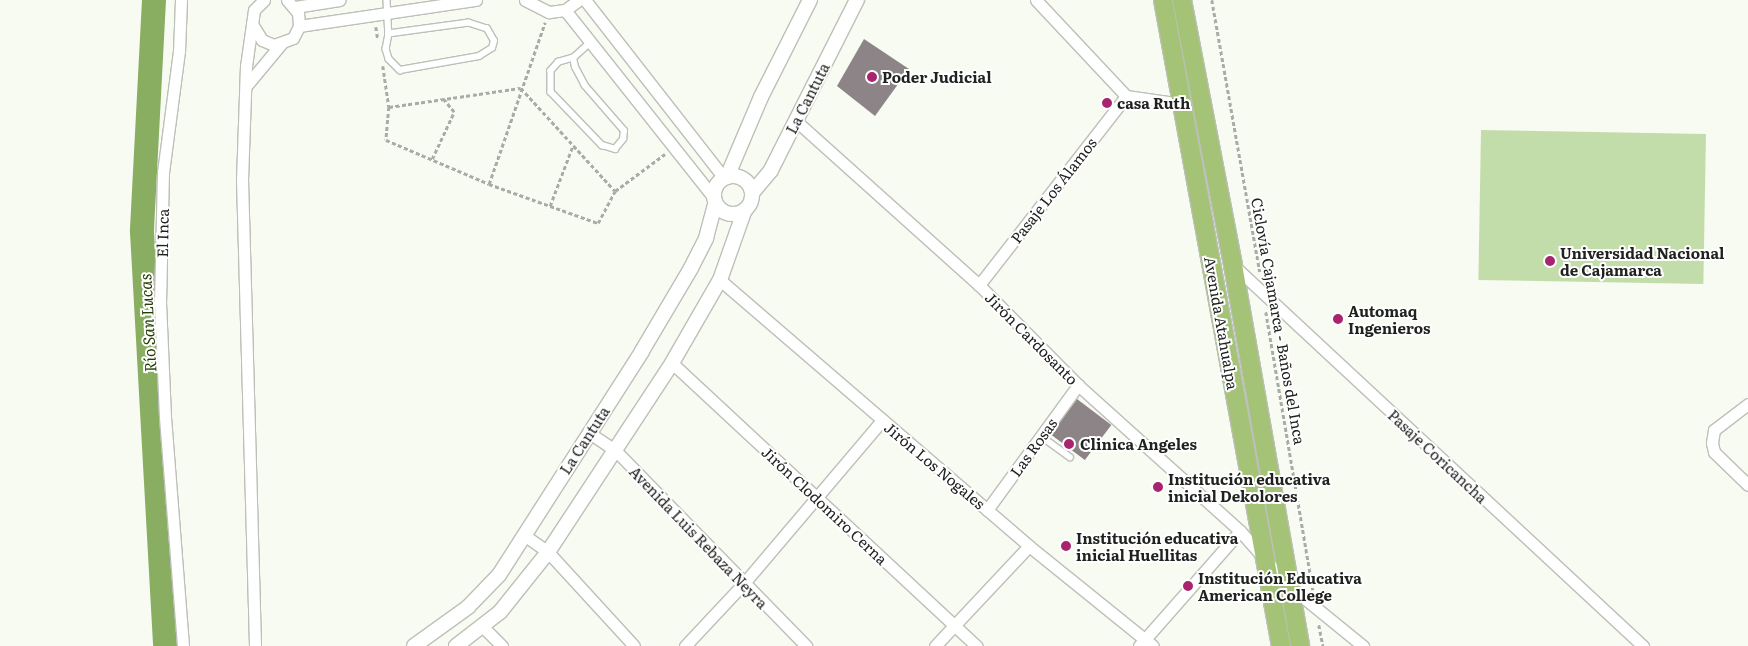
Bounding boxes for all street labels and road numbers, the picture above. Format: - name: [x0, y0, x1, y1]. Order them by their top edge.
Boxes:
- street label: La Cantuta: [781, 59, 833, 137]
- street label: Pasaje Los Álamos: [1006, 134, 1100, 246]
- street label: Ciclovía Cajamarca - Baños del Inca: [1248, 196, 1310, 446]
- street label: El Inca: [153, 208, 171, 258]
- street label: Avenida Atahualpa: [1201, 255, 1243, 391]
- street label: Jirón Cardosanto: [982, 288, 1082, 388]
- street label: La Cantuta: [555, 403, 613, 477]
- street label: Pasaje Coricancha: [1385, 405, 1491, 507]
- street label: Las Rosas: [1006, 414, 1060, 480]
- street label: Jirón Los Nogales: [881, 418, 989, 512]
- street label: Jirón Clodomiro Cerna: [759, 442, 891, 568]
- street label: Avenida Luis Rebaza Neyra: [626, 462, 772, 612]

